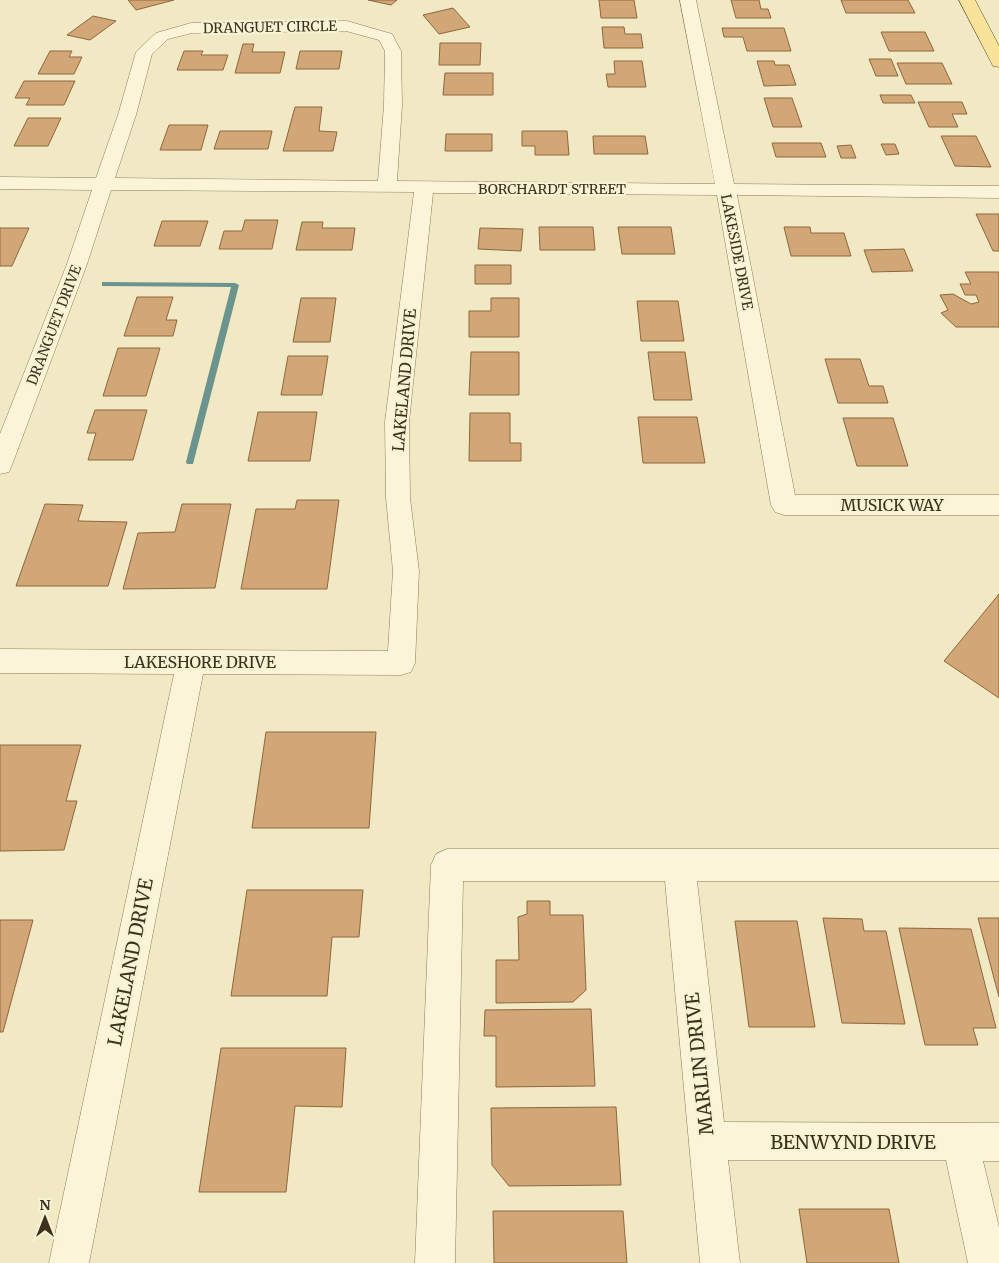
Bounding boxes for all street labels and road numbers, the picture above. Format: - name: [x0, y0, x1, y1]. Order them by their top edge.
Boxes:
- street label: DRANGUET CIRCLE: [203, 17, 337, 37]
- street label: BORCHARDT STREET: [478, 180, 626, 198]
- street label: LAKESIDE DRIVE: [717, 193, 757, 312]
- street label: DRANGUET DRIVE: [23, 262, 85, 388]
- street label: LAKELAND DRIVE: [388, 307, 420, 452]
- street label: MUSICK WAY: [841, 495, 944, 515]
- street label: LAKESHORE DRIVE: [124, 652, 277, 672]
- street label: LAKELAND DRIVE: [102, 876, 158, 1048]
- street label: MARLIN DRIVE: [680, 991, 718, 1137]
- street label: BENWYND DRIVE: [770, 1130, 936, 1154]

